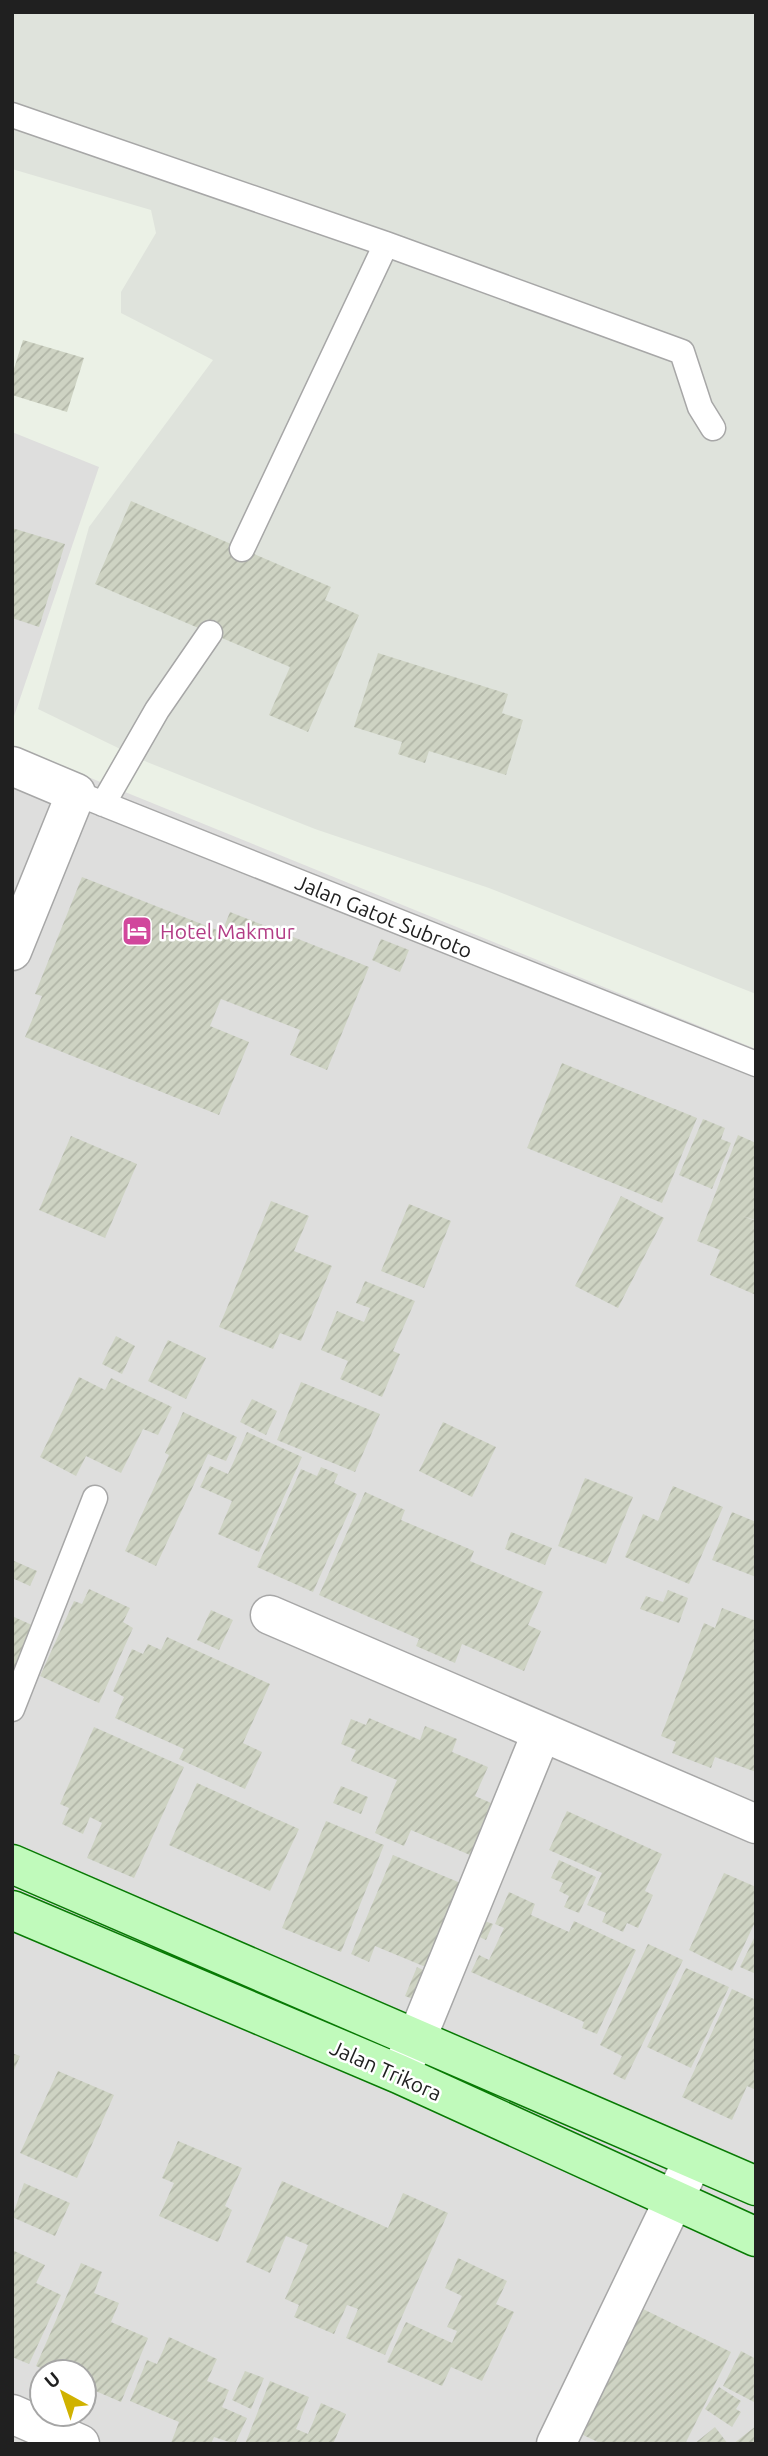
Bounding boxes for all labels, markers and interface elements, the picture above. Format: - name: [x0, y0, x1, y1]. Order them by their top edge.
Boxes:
- street label: Jalan Gatot Subroto: [292, 870, 476, 962]
- hotel icon: Hotel Makmur: [120, 914, 154, 948]
- place label: Hotel Makmur: [160, 919, 295, 943]
- street label: Jalan Trikora: [327, 2035, 445, 2105]
- north arrow: [28, 2358, 98, 2428]
- text: U: [40, 2367, 64, 2393]

